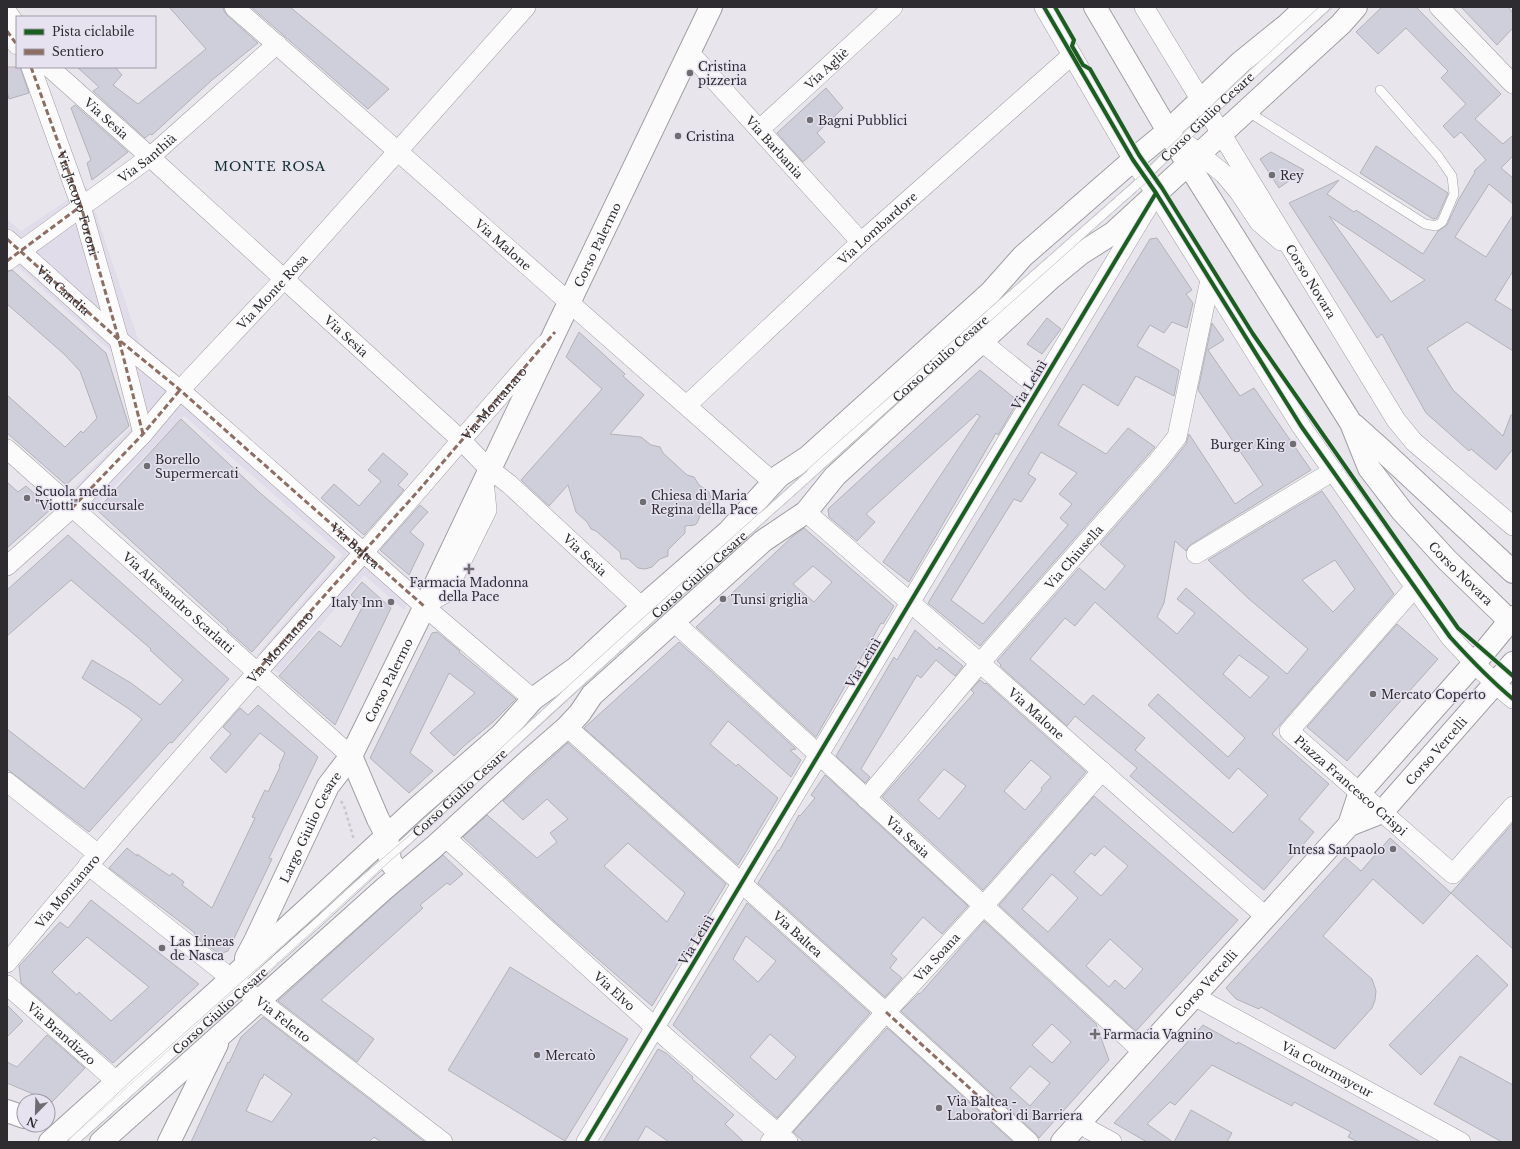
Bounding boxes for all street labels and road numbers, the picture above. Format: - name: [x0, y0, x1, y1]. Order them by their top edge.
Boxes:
- street label: Via Agliè: [801, 44, 851, 93]
- street label: Corso Giulio Cesare: [1157, 69, 1257, 164]
- street label: Via Sesia: [81, 94, 132, 142]
- street label: Via Barbania: [742, 112, 807, 181]
- street label: Via Santhià: [114, 130, 179, 186]
- street label: Via Jacopo Foroni: [54, 148, 102, 257]
- street label: Via Lombardore: [834, 188, 920, 268]
- street label: Corso Palermo: [570, 200, 624, 289]
- street label: Via Malone: [471, 215, 535, 273]
- street label: Corso Novara: [1283, 241, 1340, 321]
- street label: Via Monte Rosa: [233, 251, 310, 333]
- street label: Via Candia: [33, 261, 94, 318]
- street label: Via Sesia: [321, 311, 372, 360]
- street label: Corso Giulio Cesare: [889, 312, 991, 404]
- street label: Via Leinì: [1008, 357, 1050, 413]
- street label: Via Montanaro: [458, 363, 530, 444]
- street label: Via Baltea: [327, 519, 384, 572]
- street label: Via Chiusella: [1041, 521, 1106, 593]
- street label: Corso Giulio Cesare: [648, 528, 750, 621]
- street label: Via Sesia: [560, 530, 611, 579]
- street label: Corso Novara: [1426, 538, 1497, 608]
- street label: Via Alessandro Scarlatti: [119, 548, 237, 656]
- street label: Via Montanaro: [243, 607, 316, 687]
- street label: Corso Palermo: [361, 635, 416, 725]
- street label: Via Leinì: [842, 635, 884, 691]
- street label: Via Malone: [1005, 684, 1068, 742]
- street label: Corso Vercelli: [1402, 714, 1470, 788]
- street label: Piazza Francesco Crispi: [1292, 732, 1410, 838]
- street label: Corso Giulio Cesare: [409, 745, 510, 840]
- street label: Largo Giulio Cesare: [276, 768, 344, 885]
- street label: Via Sesia: [882, 812, 933, 861]
- street label: Via Montanaro: [31, 851, 103, 932]
- street label: Via Baltea: [769, 907, 826, 960]
- street label: Via Leinì: [675, 912, 717, 968]
- street label: Via Soana: [910, 929, 963, 985]
- street label: Corso Vercelli: [1171, 947, 1240, 1020]
- street label: Corso Giulio Cesare: [169, 964, 271, 1057]
- street label: Via Elvo: [590, 967, 639, 1014]
- street label: Via Feletto: [252, 993, 314, 1045]
- street label: Via Brandizzo: [24, 998, 99, 1068]
- street label: Via Courmayeur: [1278, 1037, 1376, 1100]

